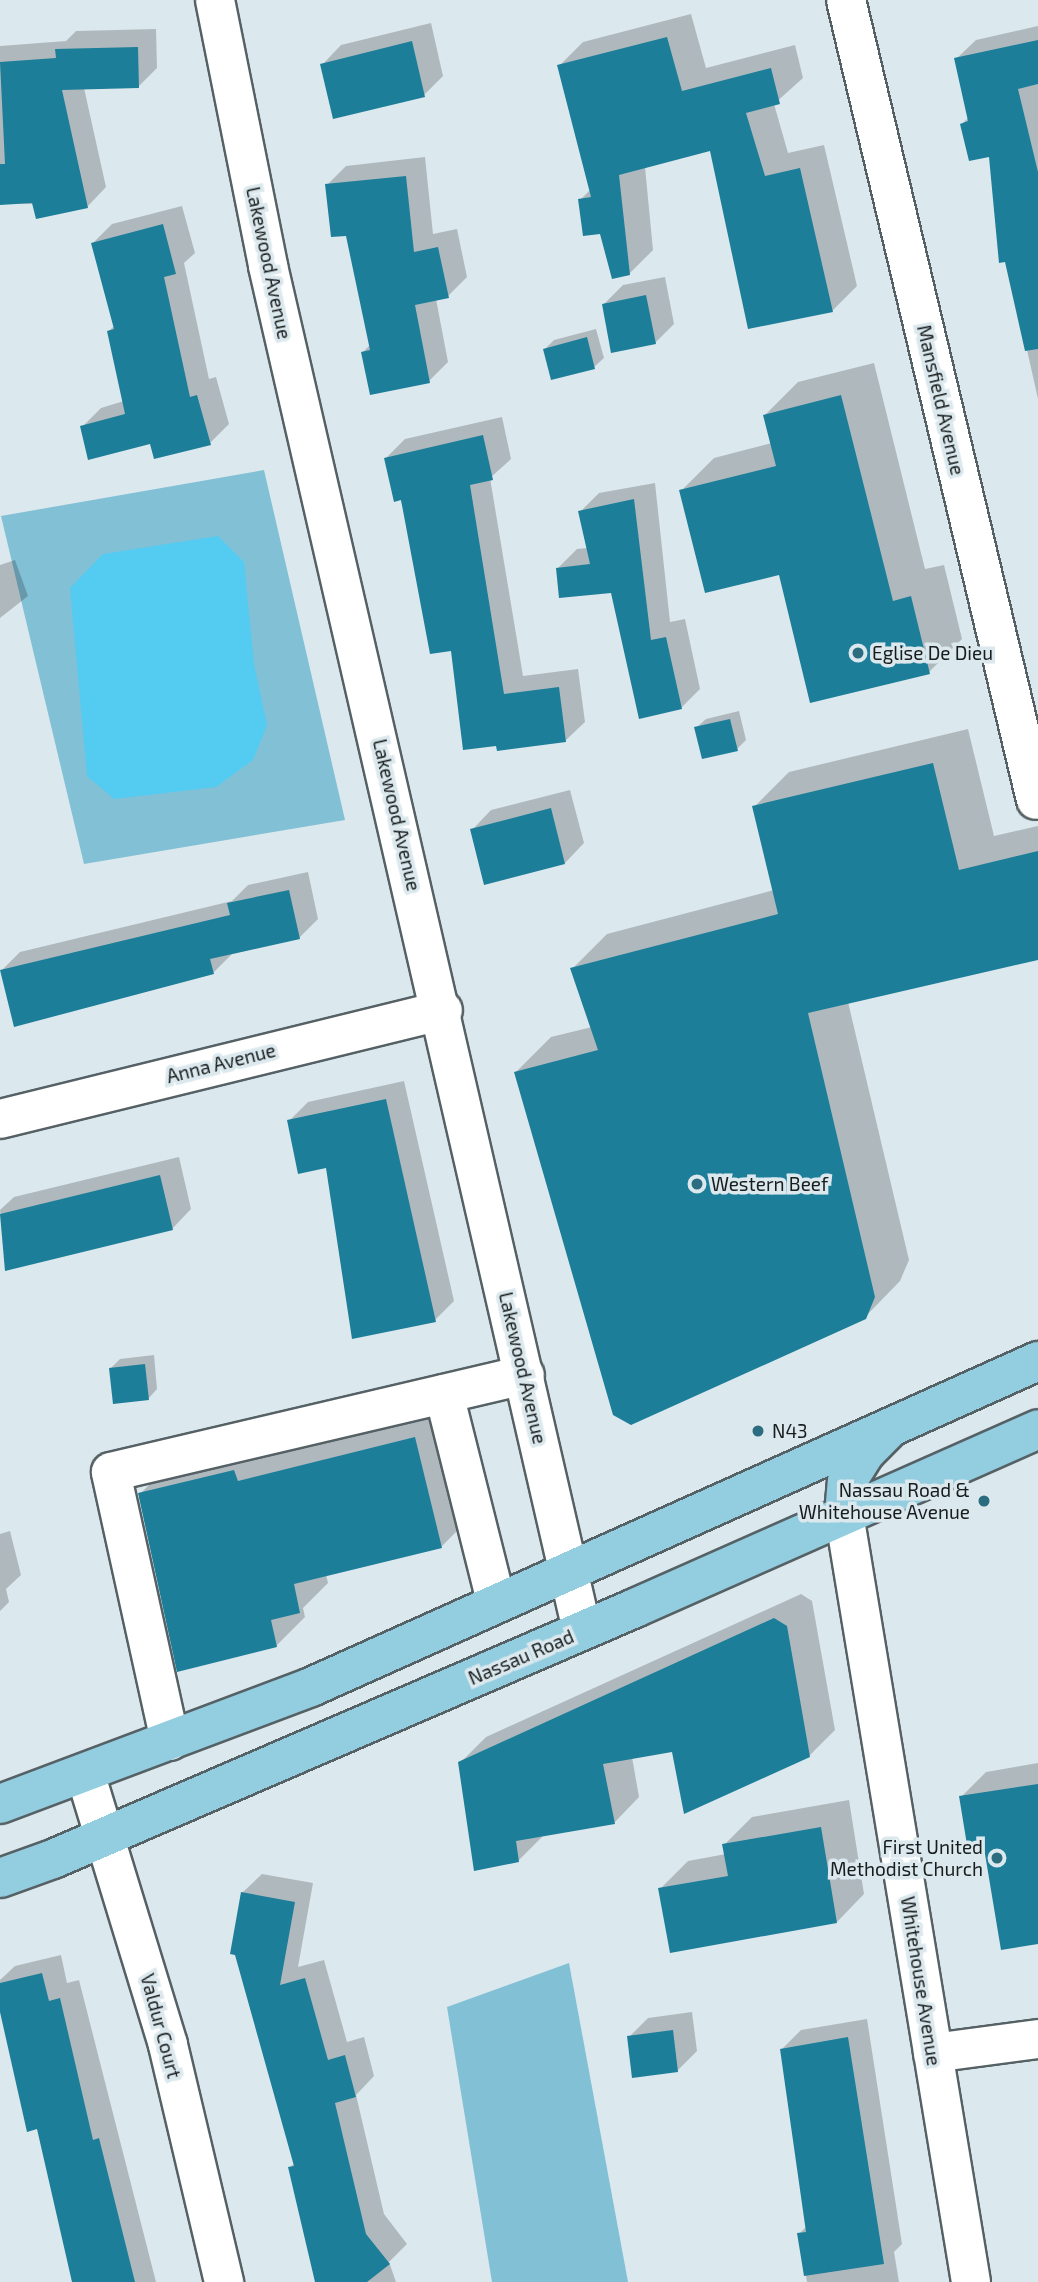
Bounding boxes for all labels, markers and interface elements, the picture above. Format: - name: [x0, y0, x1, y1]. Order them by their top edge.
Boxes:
- street label: Lakewood Avenue: [242, 184, 296, 342]
- street label: Mansfield Avenue: [913, 322, 969, 478]
- place label: Eglise De Dieu: [872, 642, 993, 664]
- marker: Eglise De Dieu: [850, 645, 866, 661]
- street label: Lakewood Avenue: [368, 737, 426, 893]
- street label: Anna Avenue: [164, 1038, 278, 1088]
- place label: Western Beef: [711, 1173, 828, 1195]
- marker: Western Beef: [689, 1176, 705, 1192]
- street label: Lakewood Avenue: [494, 1290, 552, 1446]
- place label: N43: [772, 1420, 808, 1442]
- marker: N43: [750, 1423, 766, 1439]
- place label: Nassau Road & Whitehouse Avenue: [798, 1479, 970, 1523]
- marker: Nassau Road & Whitehouse Avenue: [976, 1493, 992, 1509]
- street label: Nassau Road: [465, 1625, 577, 1689]
- place label: First United Methodist Church: [830, 1836, 983, 1880]
- marker: First United Methodist Church: [989, 1850, 1005, 1866]
- street label: Whitehouse Avenue: [896, 1894, 946, 2068]
- street label: Valdur Court: [136, 1971, 186, 2081]

